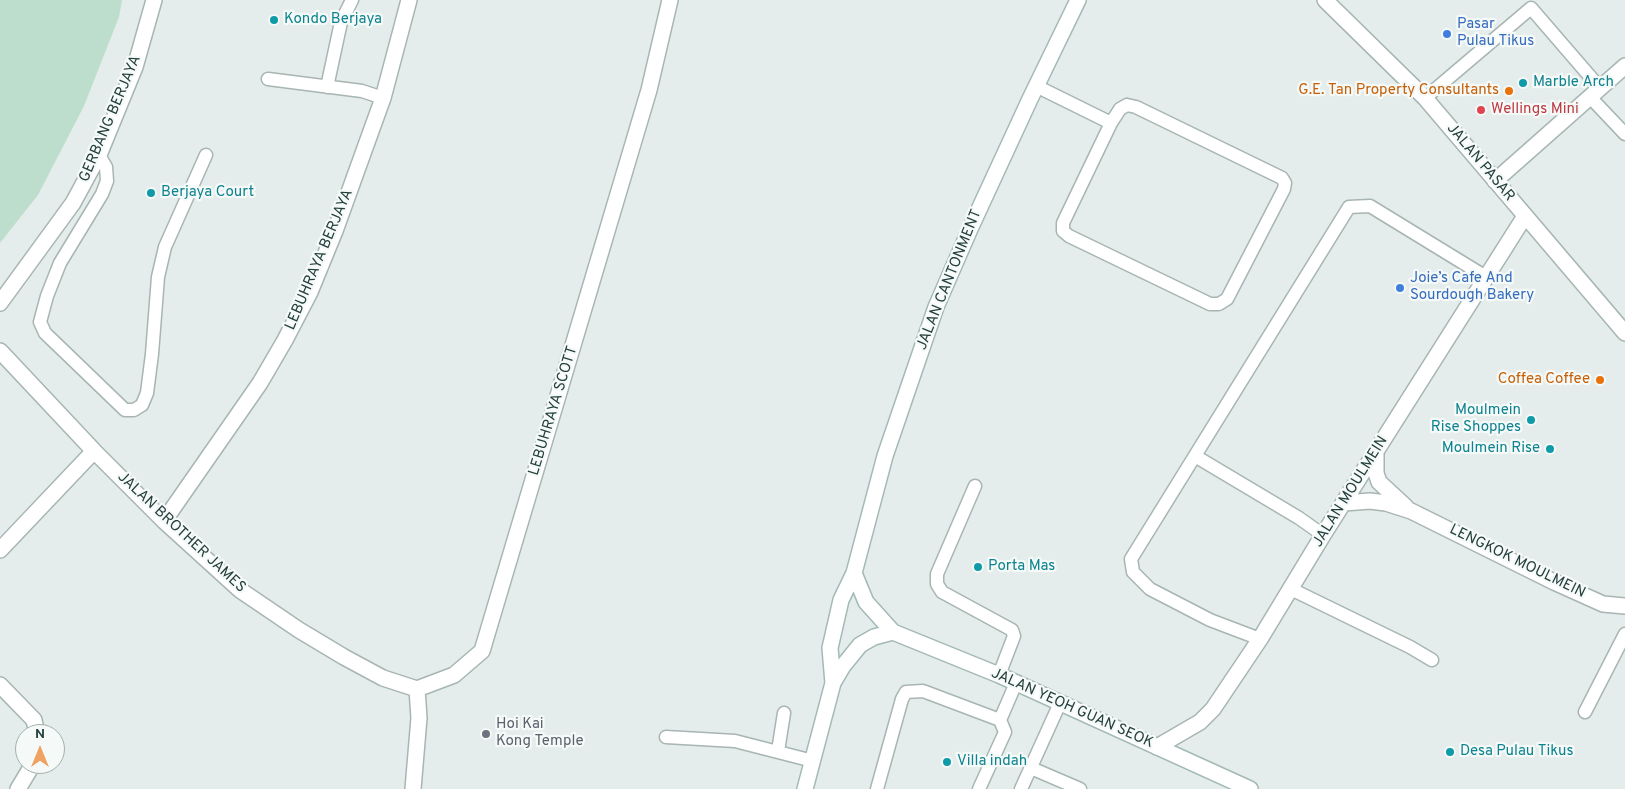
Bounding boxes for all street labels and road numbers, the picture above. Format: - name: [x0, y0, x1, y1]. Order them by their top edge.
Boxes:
- street label: GERBANG BERJAYA: [76, 53, 146, 185]
- street label: JALAN PASAR: [1442, 120, 1518, 206]
- street label: LEBUHRAYA BERJAYA: [282, 187, 358, 333]
- street label: JALAN CANTONMENT: [914, 207, 986, 353]
- street label: LEBUHRAYA SCOTT: [526, 344, 582, 478]
- street label: JALAN MOULMEIN: [1310, 433, 1392, 551]
- street label: JALAN BROTHER JAMES: [113, 469, 249, 597]
- street label: LENGKOK MOULMEIN: [1446, 521, 1588, 603]
- street label: JALAN YEOH GUAN SEOK: [988, 665, 1156, 753]

